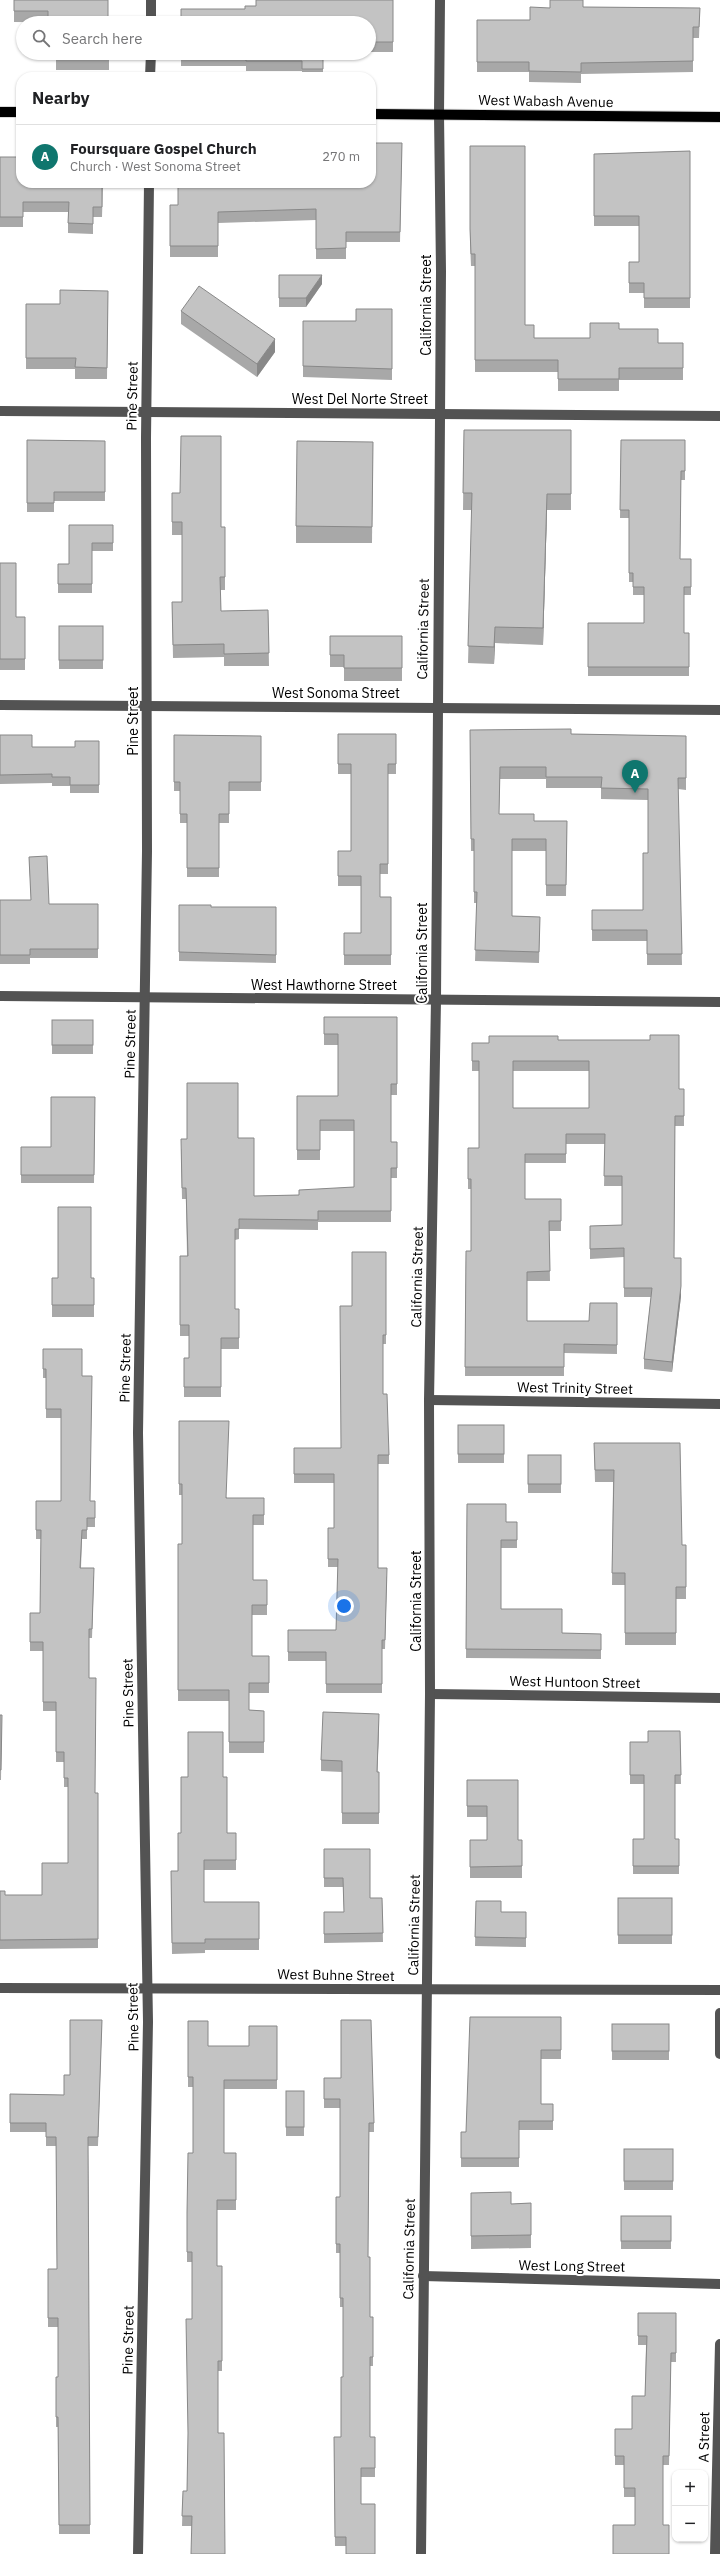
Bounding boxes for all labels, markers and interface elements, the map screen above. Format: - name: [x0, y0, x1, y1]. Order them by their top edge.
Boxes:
- search box: [16, 16, 376, 60]
- icon: search: [30, 27, 52, 49]
- text: Search here: [62, 29, 142, 48]
- text: Nearby: [32, 87, 90, 109]
- street label: West Wabash Avenue: [478, 91, 614, 111]
- text: Foursquare Gospel Church: [70, 139, 257, 158]
- text: A: [41, 148, 49, 165]
- text: 270 m: [322, 148, 360, 165]
- text: Church · West Sonoma Street: [70, 158, 241, 175]
- street label: California Street: [417, 254, 435, 356]
- street label: Pine Street: [122, 361, 142, 431]
- street label: West Del Norte Street: [292, 390, 428, 408]
- street label: California Street: [413, 578, 433, 680]
- street label: West Sonoma Street: [272, 684, 400, 702]
- street label: Pine Street: [124, 686, 142, 756]
- pin: A: [622, 760, 648, 793]
- street label: California Street: [413, 902, 431, 1004]
- street label: West Hawthorne Street: [251, 976, 397, 994]
- street label: Pine Street: [120, 1009, 140, 1079]
- street label: California Street: [407, 1226, 427, 1328]
- street label: Pine Street: [115, 1333, 135, 1403]
- street label: West Trinity Street: [517, 1378, 633, 1398]
- street label: California Street: [407, 1550, 425, 1652]
- your location: [334, 1596, 354, 1616]
- street label: Pine Street: [118, 1658, 138, 1728]
- street label: West Huntoon Street: [509, 1672, 641, 1692]
- street label: California Street: [404, 1874, 424, 1976]
- street label: West Buhne Street: [277, 1965, 395, 1985]
- street label: Pine Street: [123, 1982, 143, 2052]
- street label: California Street: [399, 2198, 419, 2300]
- street label: West Long Street: [519, 2256, 626, 2276]
- street label: Pine Street: [118, 2305, 138, 2375]
- street label: A Street: [695, 2411, 713, 2462]
- map controls: [672, 2470, 708, 2542]
- button: +: [672, 2470, 708, 2506]
- button: −: [672, 2506, 708, 2542]

